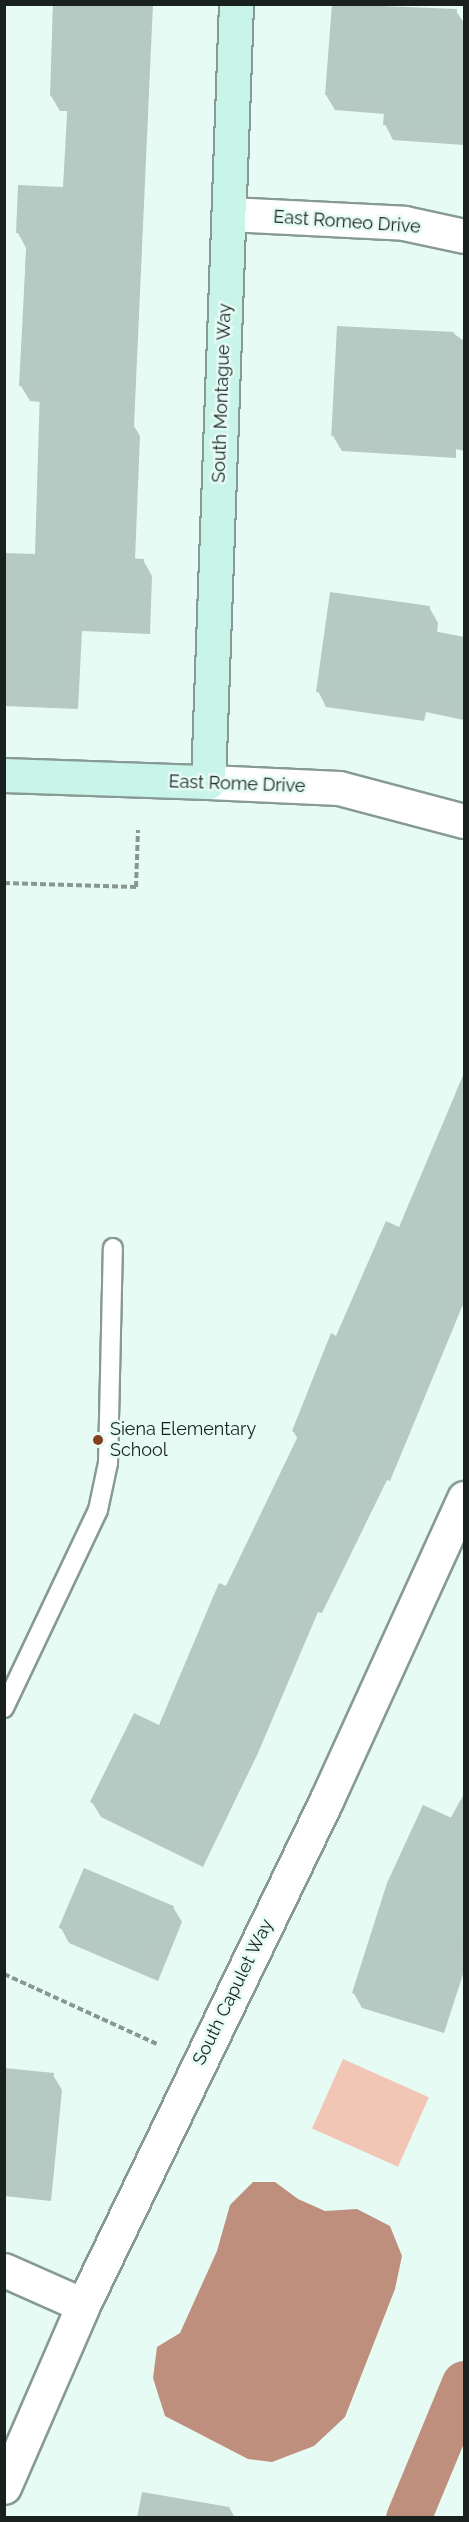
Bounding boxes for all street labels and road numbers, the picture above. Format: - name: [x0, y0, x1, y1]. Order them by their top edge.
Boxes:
- street label: East Romeo Drive: [273, 206, 421, 238]
- street label: South Montague Way: [208, 303, 236, 483]
- street label: East Rome Drive: [168, 771, 306, 797]
- street label: South Capulet Way: [188, 1915, 278, 2069]

